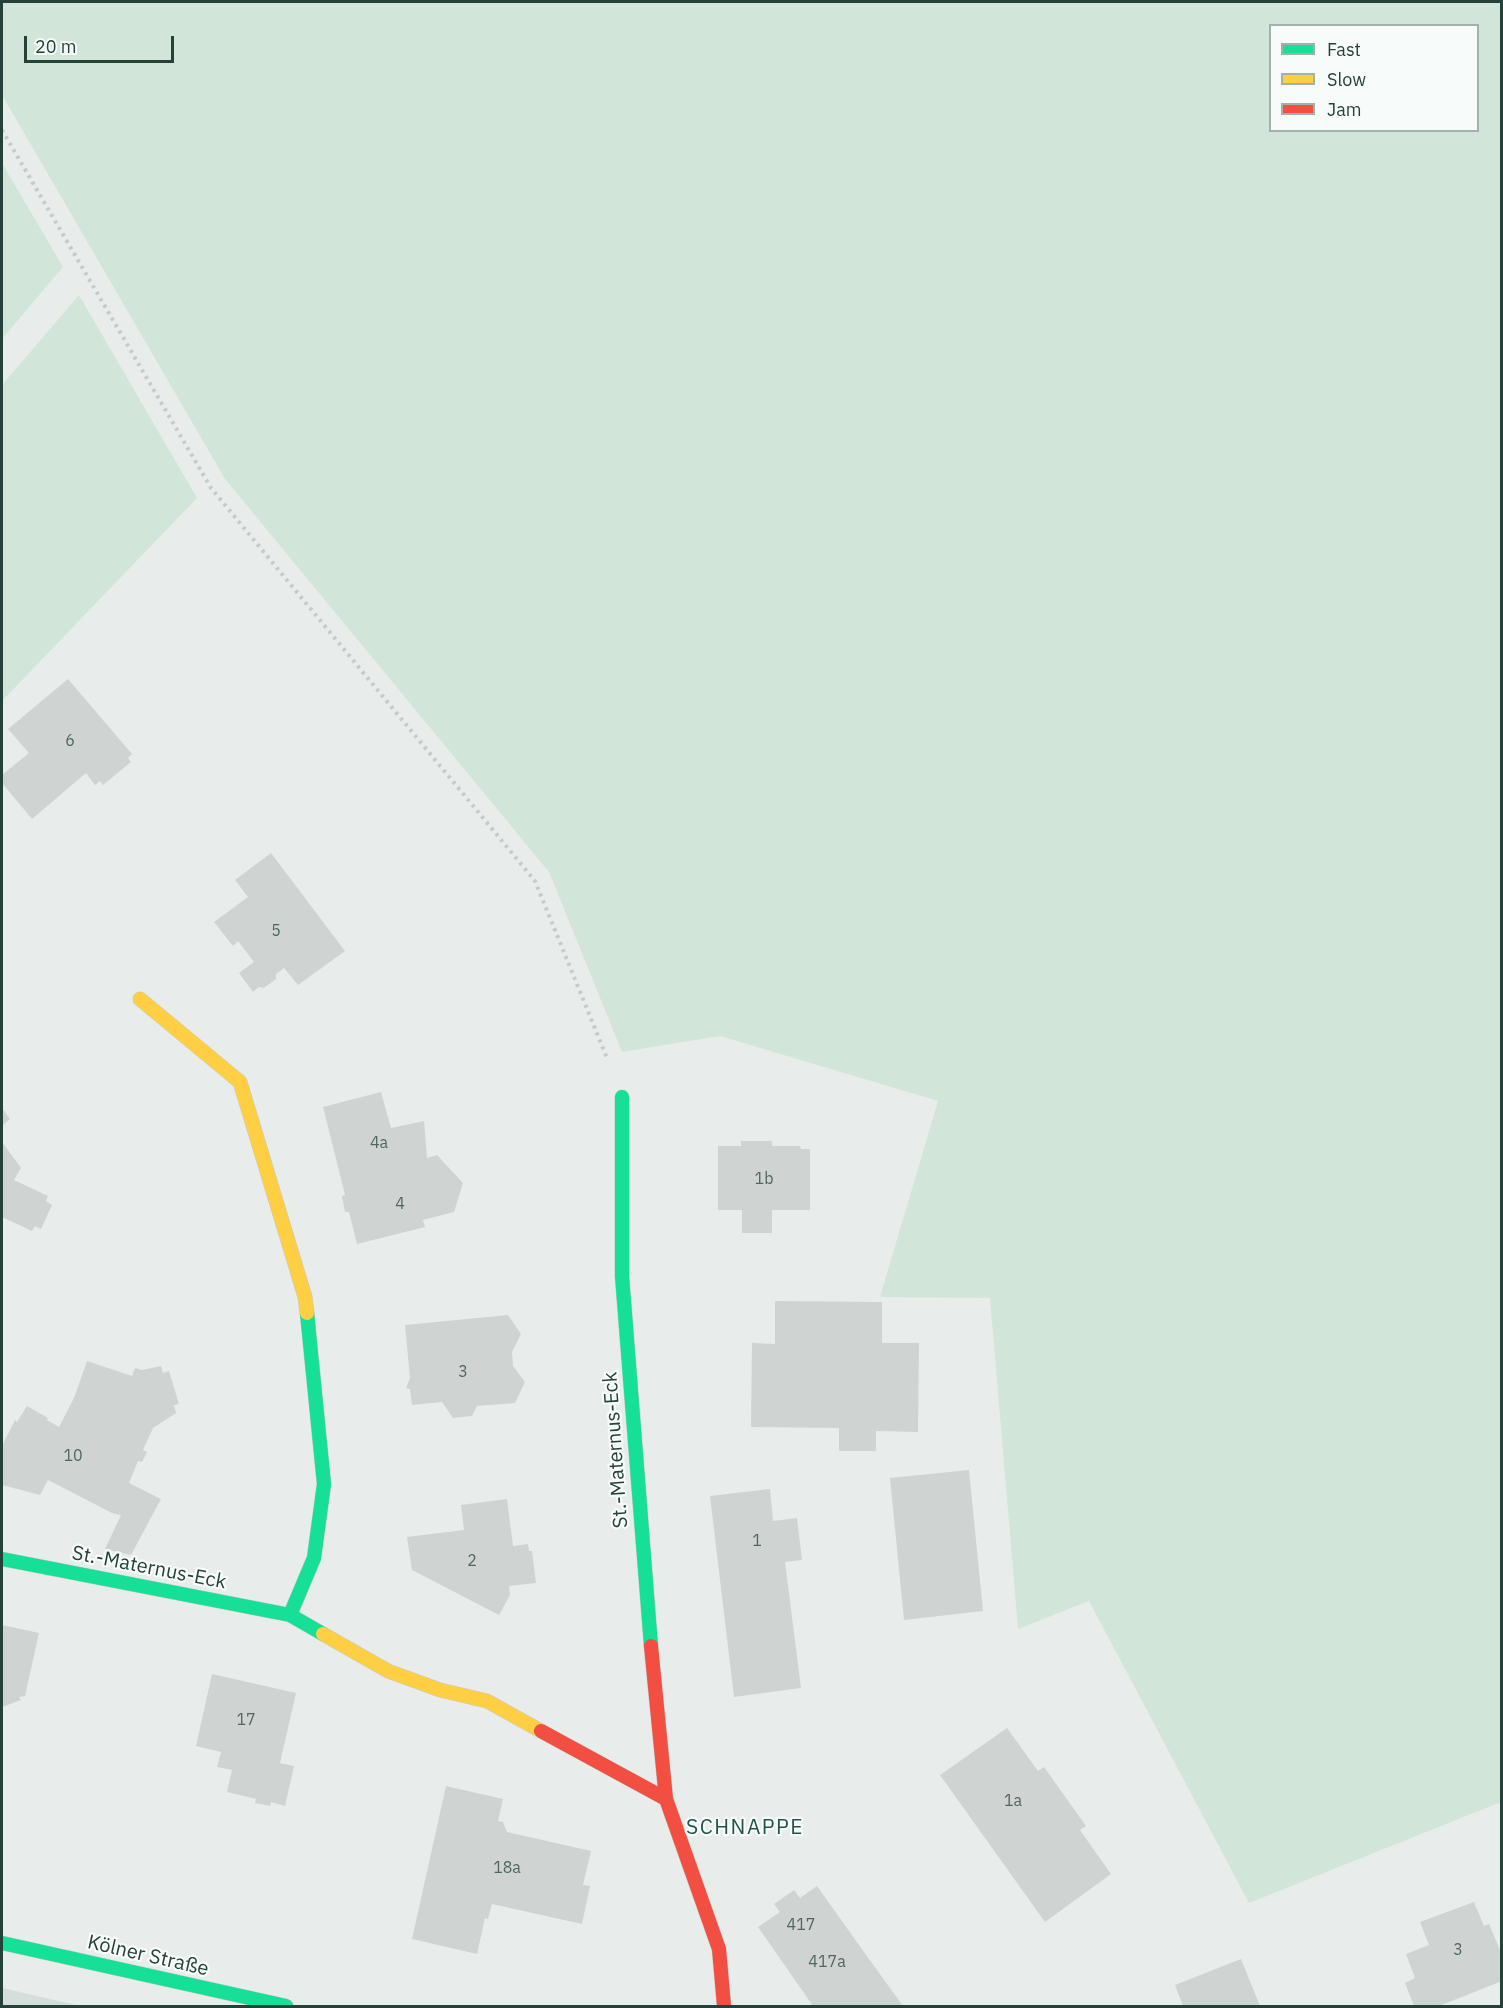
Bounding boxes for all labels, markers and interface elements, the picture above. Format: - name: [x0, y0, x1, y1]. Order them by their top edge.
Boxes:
- scale bar: [27, 24, 177, 62]
- legend: [1269, 24, 1479, 132]
- text: 20 m: [35, 35, 77, 58]
- text: Fast: [1327, 38, 1361, 61]
- text: Slow: [1327, 68, 1366, 91]
- text: Jam: [1327, 98, 1362, 121]
- house number: 6: [65, 731, 75, 751]
- house number: 5: [271, 921, 281, 941]
- house number: 4a: [370, 1133, 388, 1153]
- house number: 1b: [755, 1169, 773, 1189]
- house number: 4: [395, 1194, 405, 1214]
- house number: 3: [458, 1362, 468, 1382]
- street label: St.-Maternus-Eck: [599, 1371, 633, 1529]
- house number: 10: [63, 1446, 83, 1466]
- house number: 1: [752, 1531, 762, 1551]
- street label: St.-Maternus-Eck: [70, 1541, 228, 1595]
- house number: 2: [467, 1551, 477, 1571]
- house number: 17: [236, 1710, 256, 1730]
- house number: 1a: [1004, 1791, 1022, 1811]
- district label: SCHNAPPE: [686, 1815, 804, 1841]
- house number: 18a: [493, 1858, 521, 1878]
- house number: 417: [787, 1915, 815, 1935]
- street label: Kölner Straße: [85, 1930, 211, 1982]
- house number: 3: [1453, 1940, 1463, 1960]
- house number: 417a: [808, 1952, 846, 1972]

